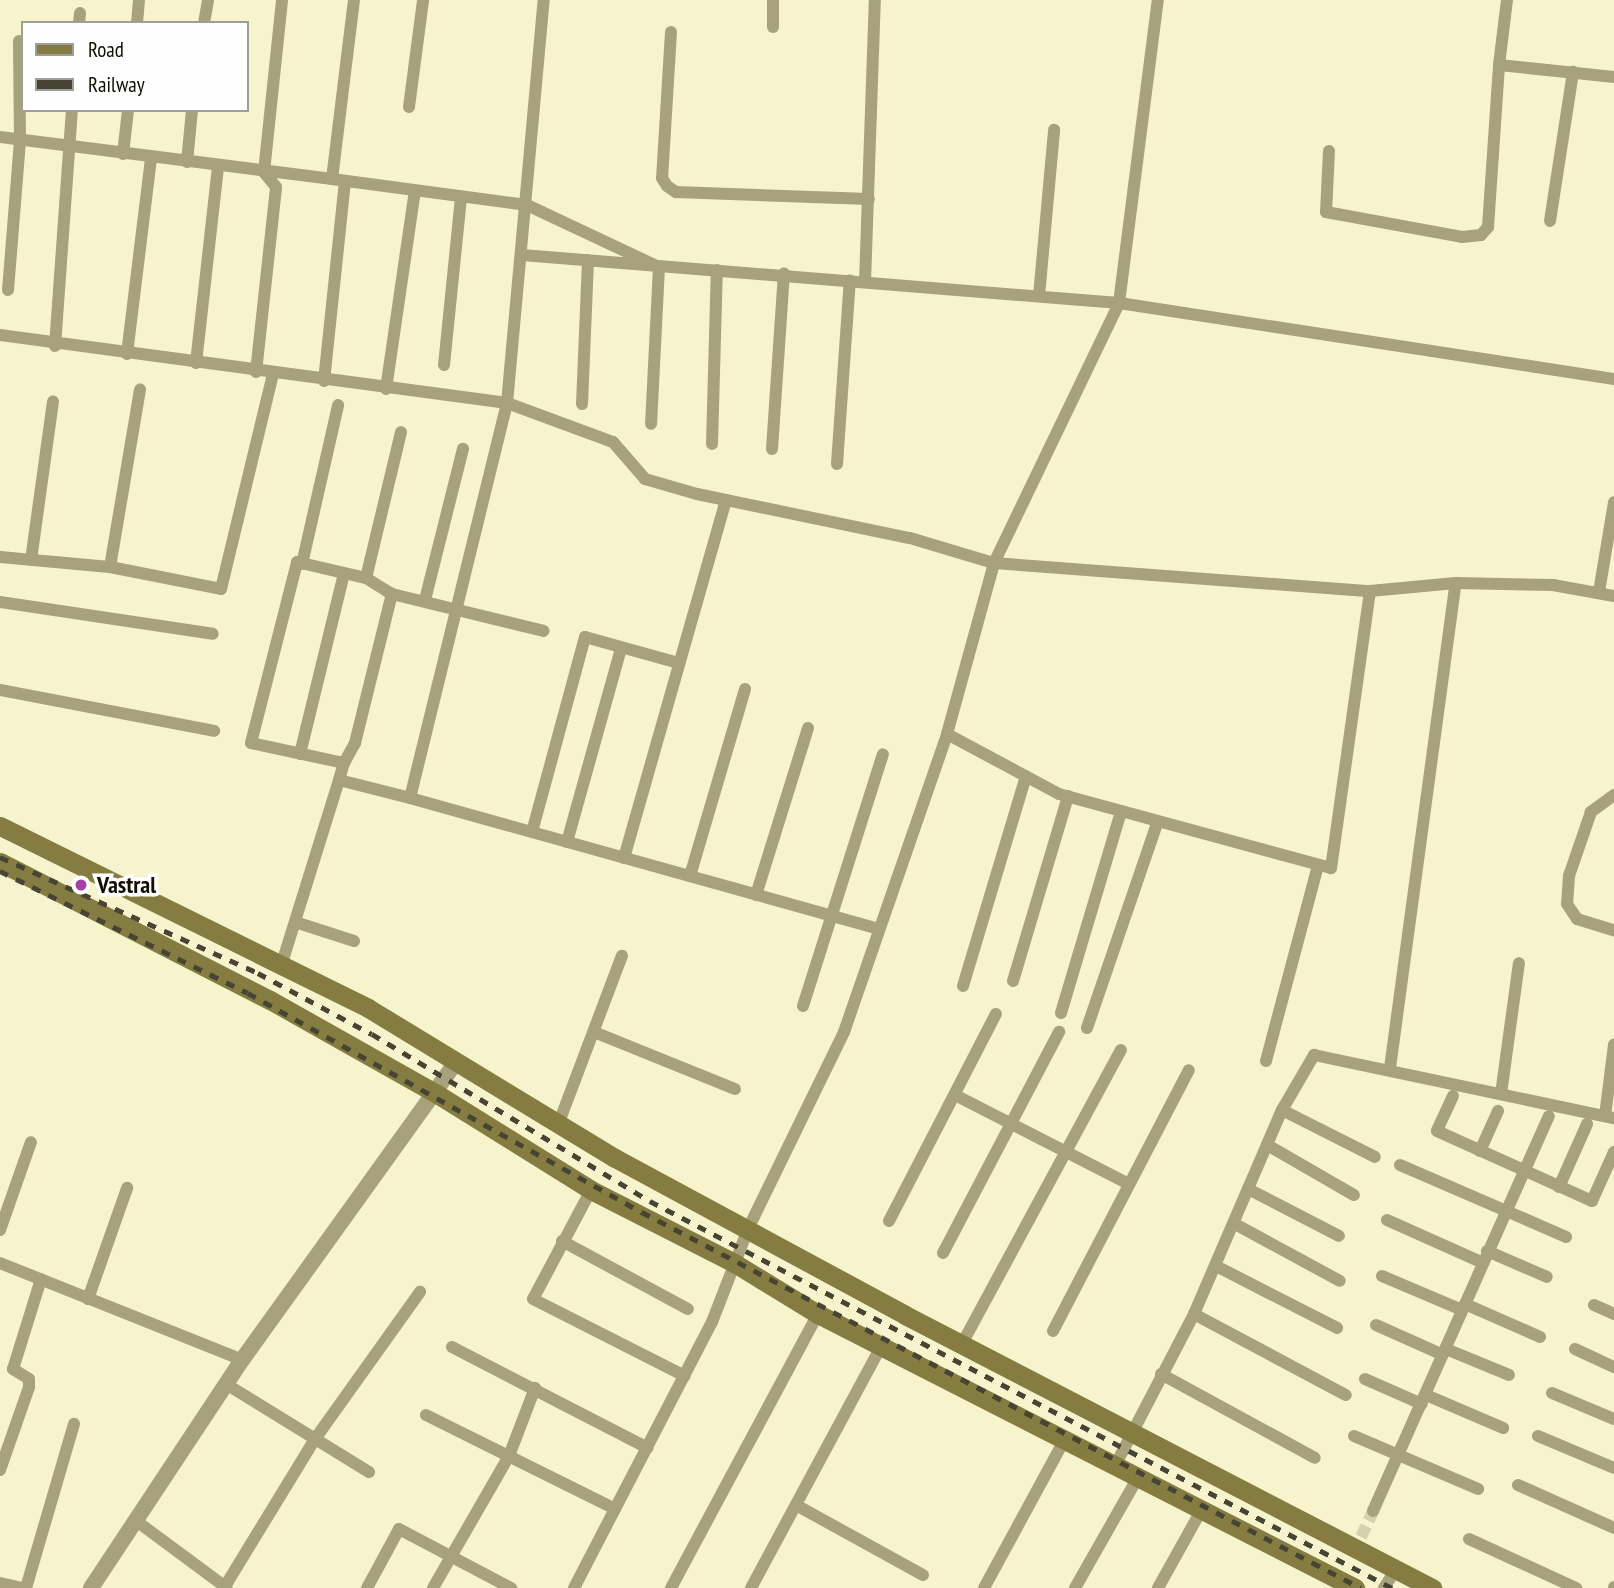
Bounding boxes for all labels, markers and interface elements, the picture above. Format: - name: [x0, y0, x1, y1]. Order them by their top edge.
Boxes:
- legend: [21, 21, 248, 112]
- text: Road: [88, 36, 124, 63]
- text: Railway: [88, 71, 145, 98]
- place label: Vastral: [97, 871, 156, 899]
- marker: Vastral: [71, 875, 91, 895]

